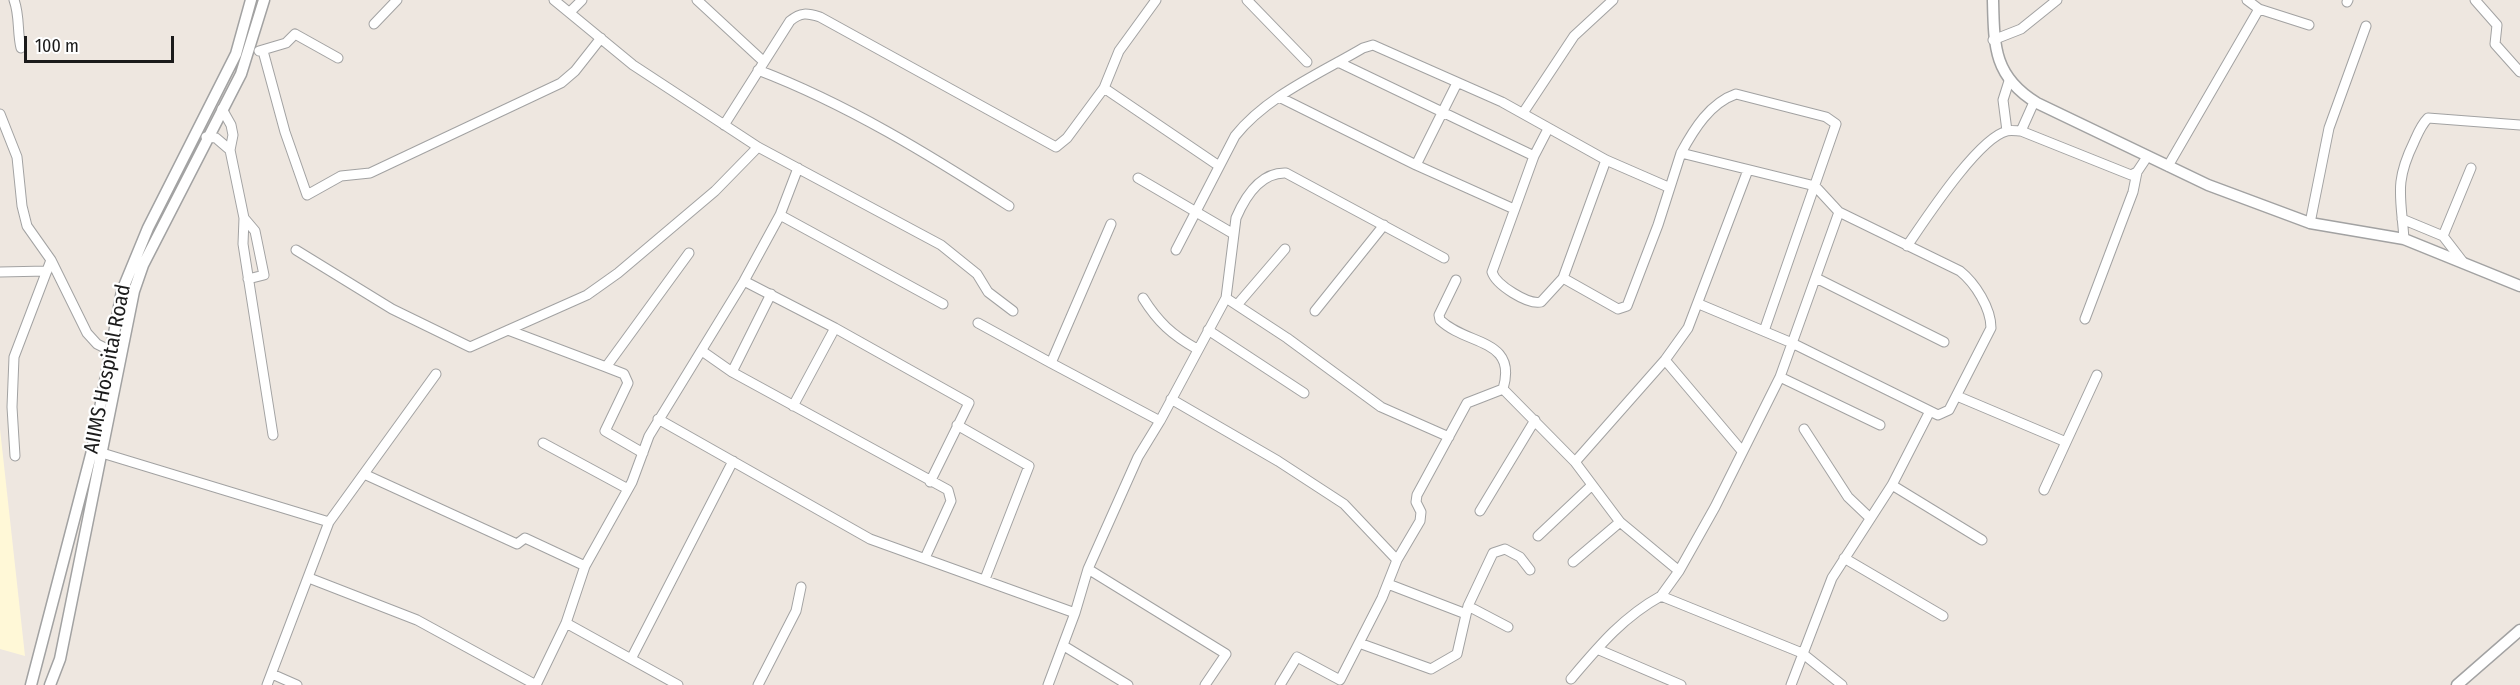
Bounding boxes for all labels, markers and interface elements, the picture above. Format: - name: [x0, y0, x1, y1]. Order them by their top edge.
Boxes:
- scale bar: [27, 24, 177, 62]
- text: 100 m: [35, 35, 79, 57]
- street label: AIIMS Hospital Road: [79, 282, 137, 456]

